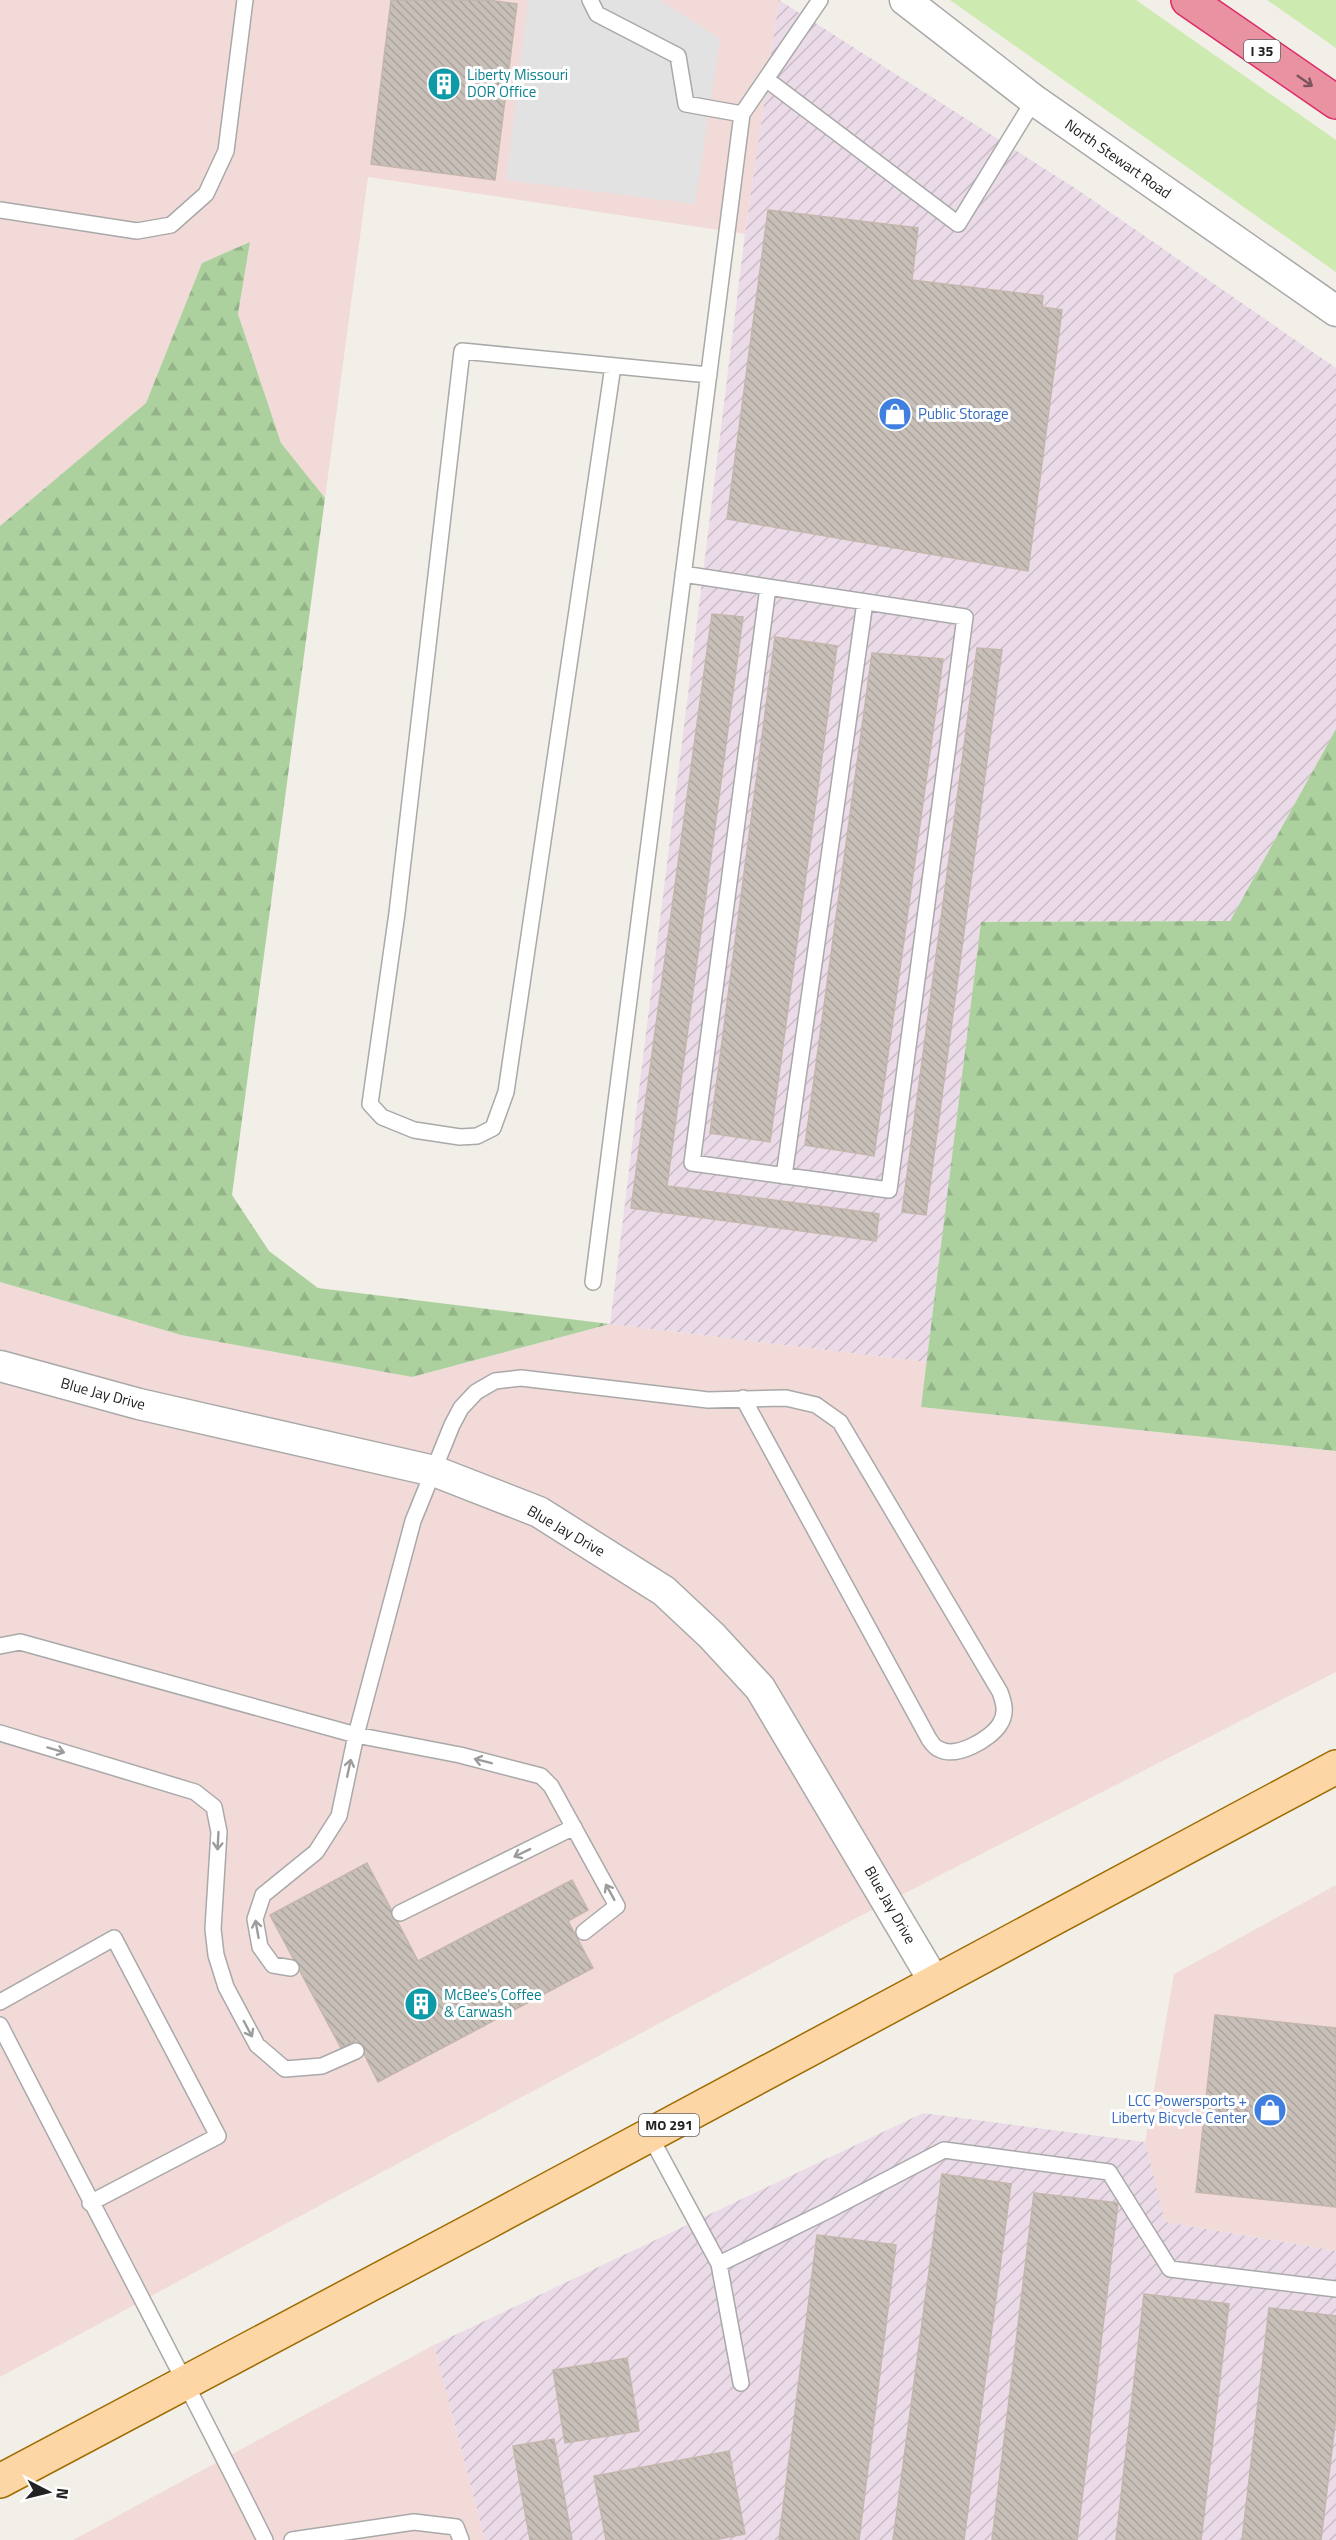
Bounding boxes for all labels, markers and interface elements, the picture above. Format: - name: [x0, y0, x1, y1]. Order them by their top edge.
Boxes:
- road number: I 35: [1244, 40, 1280, 62]
- place label: Liberty Missouri DOR Office: [467, 63, 568, 103]
- building icon: Liberty Missouri DOR Office: [426, 66, 462, 102]
- one-way arrow: [1297, 75, 1313, 87]
- street label: North Stewart Road: [1060, 113, 1176, 204]
- shop icon: Public Storage: [877, 396, 913, 432]
- place label: Public Storage: [918, 402, 1009, 425]
- street label: Blue Jay Drive: [58, 1371, 148, 1416]
- street label: Blue Jay Drive: [523, 1499, 610, 1562]
- one-way arrow: [46, 1745, 65, 1756]
- one-way arrow: [474, 1755, 493, 1767]
- one-way arrow: [344, 1759, 355, 1779]
- one-way arrow: [212, 1831, 224, 1850]
- one-way arrow: [513, 1848, 531, 1859]
- street label: Blue Jay Drive: [859, 1861, 922, 1948]
- one-way arrow: [604, 1884, 616, 1901]
- one-way arrow: [252, 1920, 263, 1939]
- place label: McBee's Coffee & Carwash: [444, 1983, 541, 2023]
- building icon: McBee's Coffee & Carwash: [403, 1986, 439, 2022]
- one-way arrow: [243, 2019, 254, 2037]
- place label: LCC Powersports + Liberty Bicycle Center: [1111, 2089, 1247, 2129]
- shop icon: LCC Powersports + Liberty Bicycle Center: [1252, 2092, 1288, 2128]
- road number: MO 291: [639, 2114, 699, 2136]
- north arrow: [18, 2462, 78, 2522]
- text: N: [50, 2487, 75, 2501]

